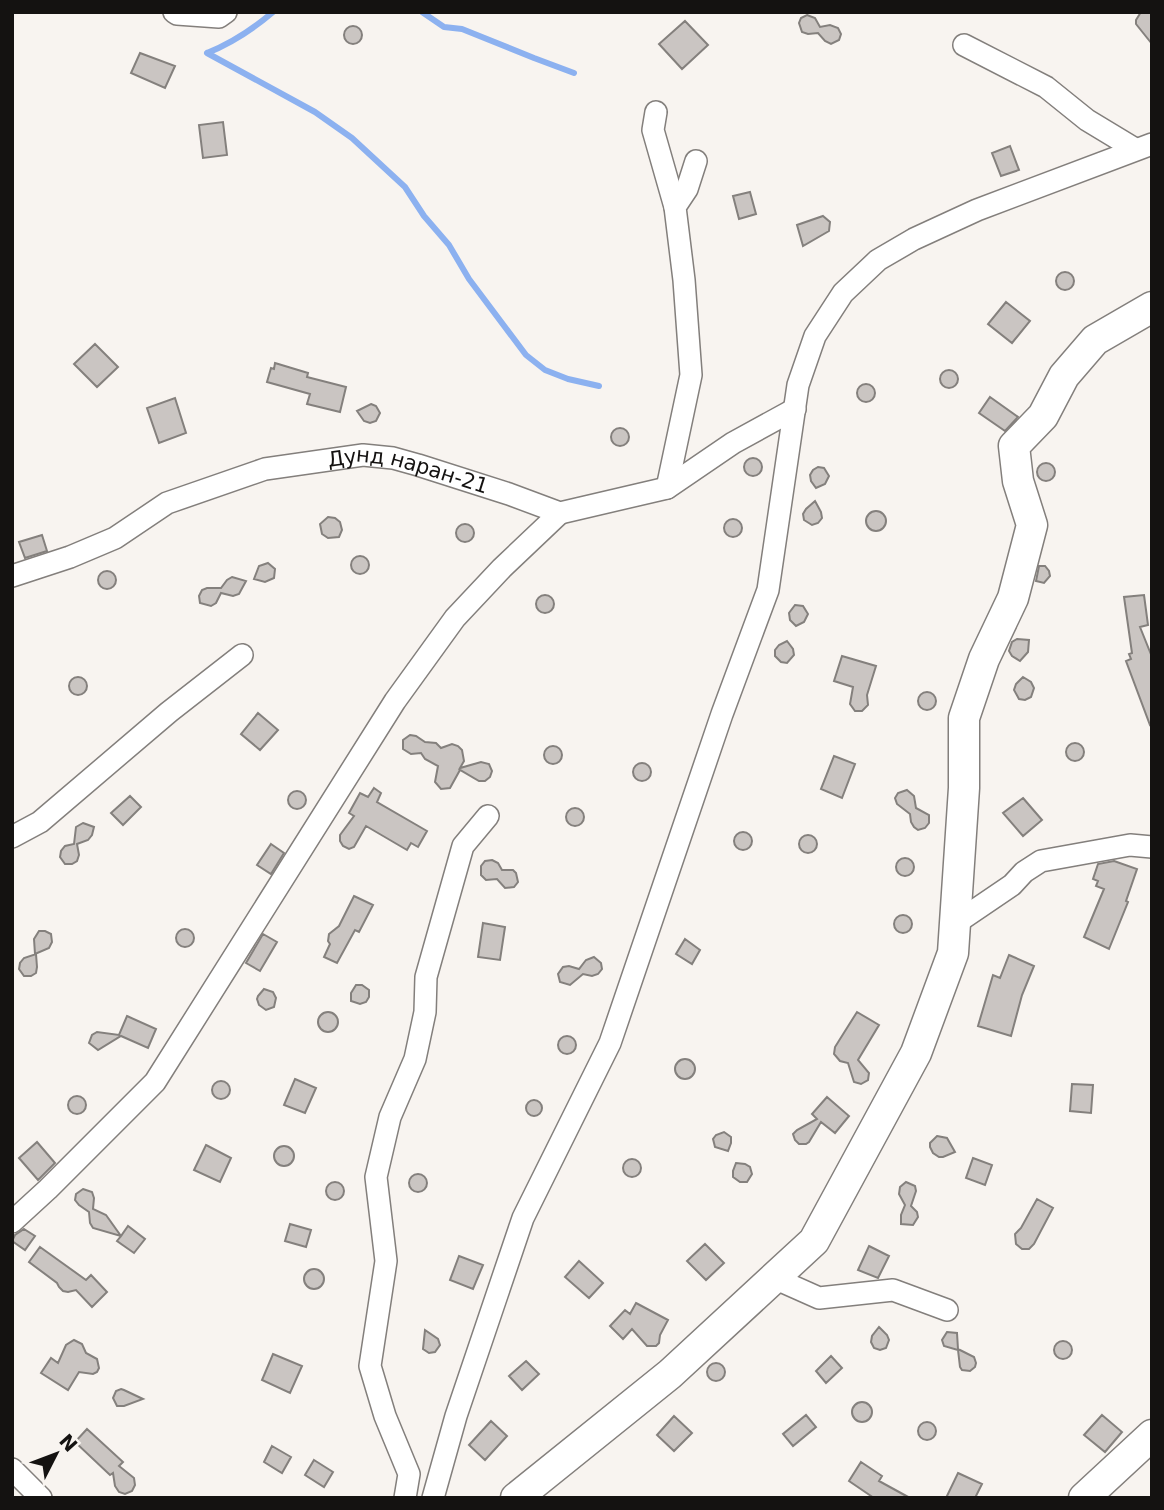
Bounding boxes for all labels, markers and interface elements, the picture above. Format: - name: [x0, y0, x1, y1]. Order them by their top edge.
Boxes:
- street label: Дунд наран-21: [326, 442, 491, 499]
- north arrow: [21, 1419, 91, 1489]
- text: N: [55, 1429, 82, 1456]

